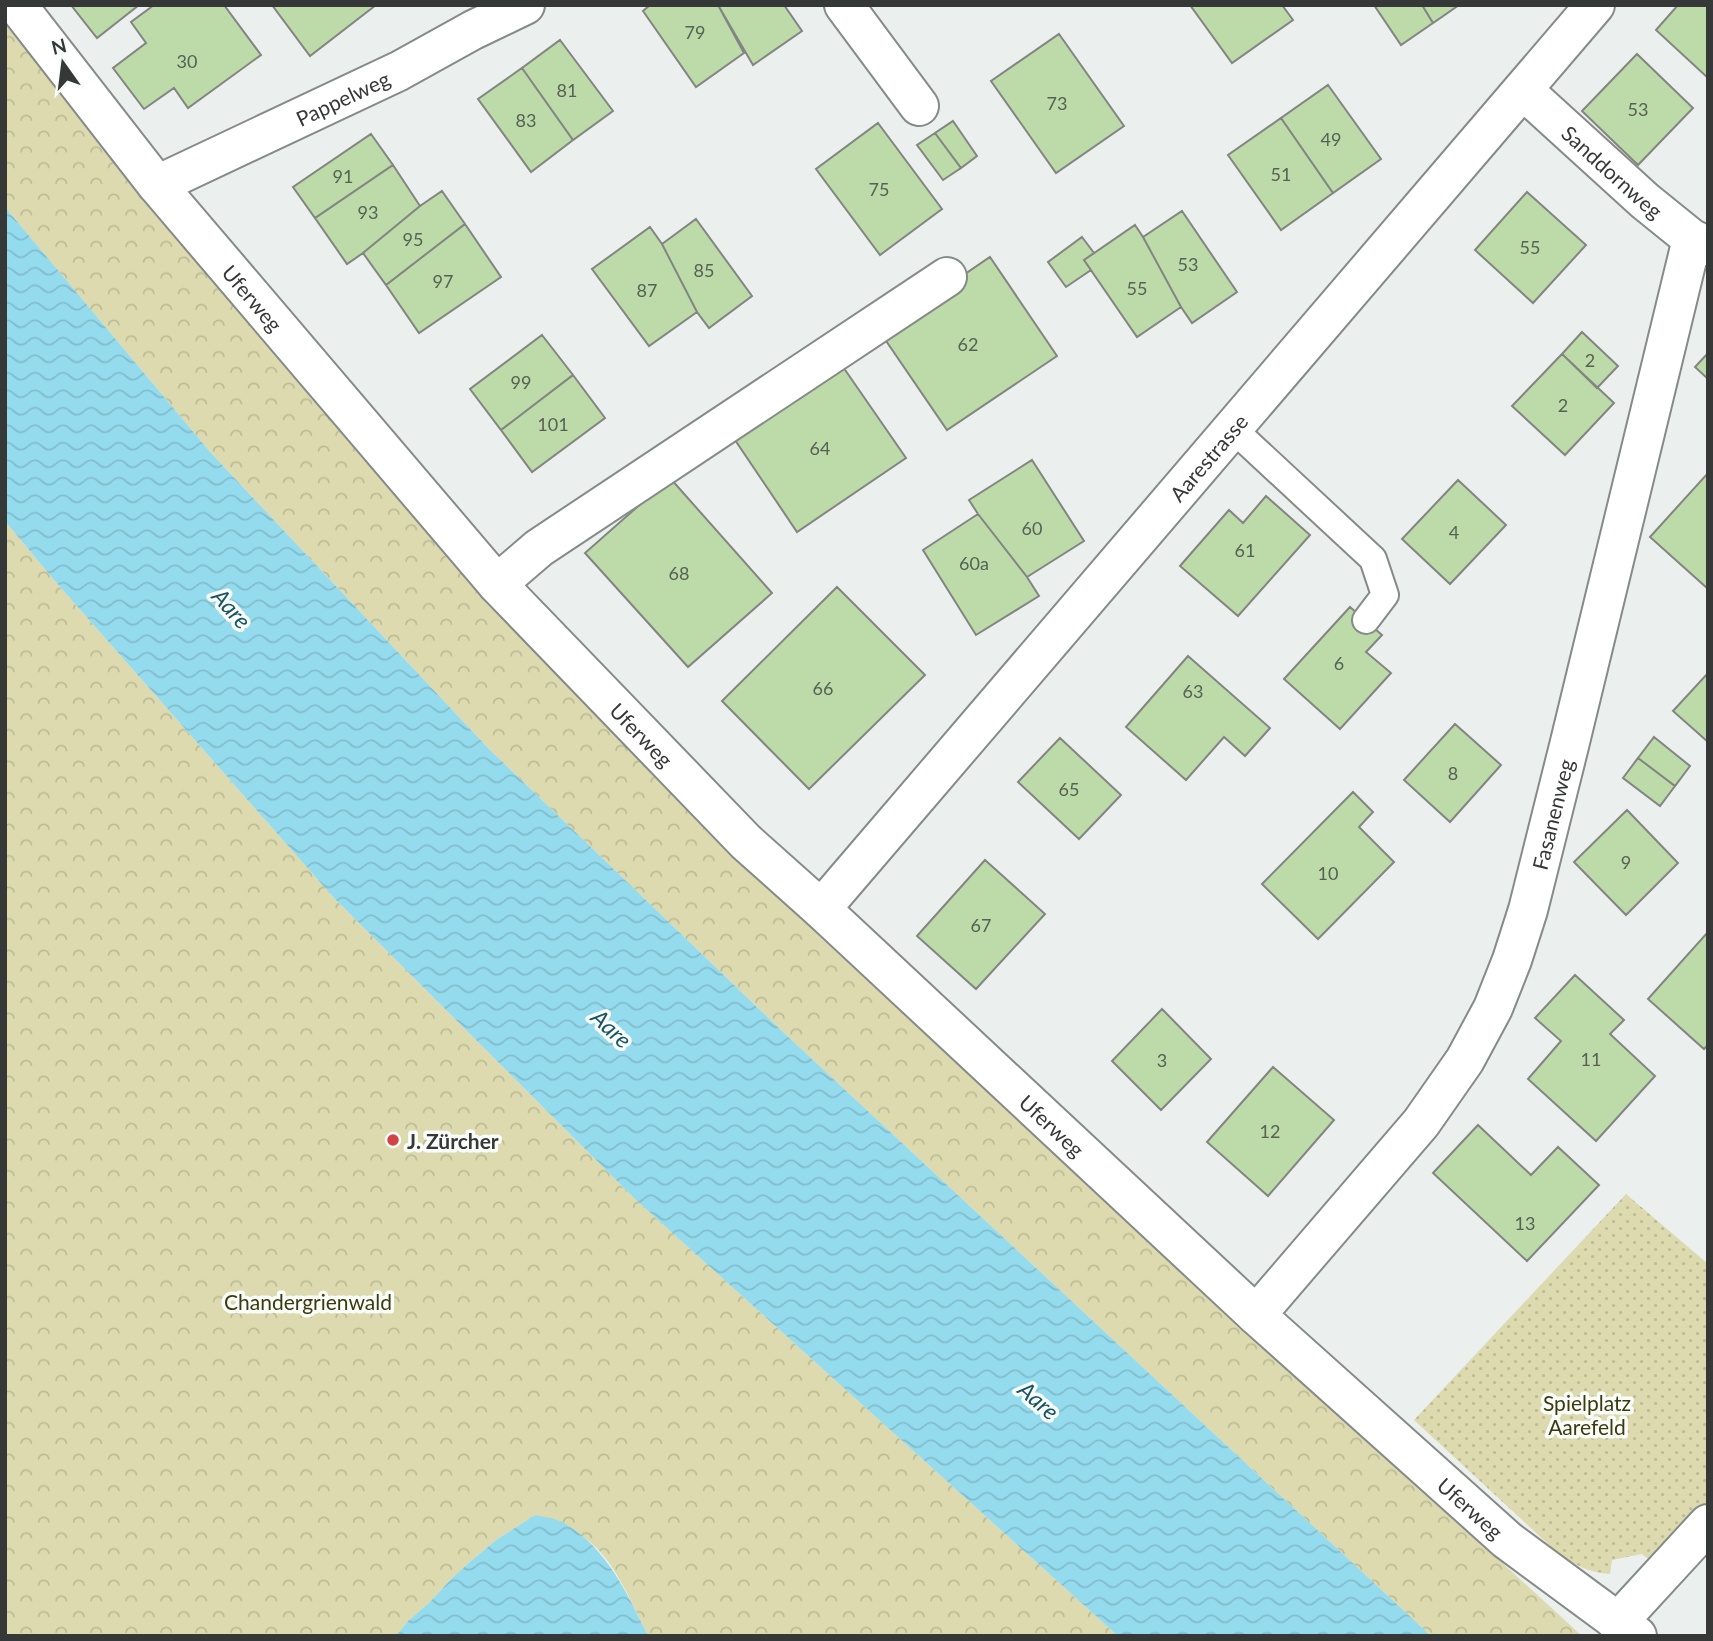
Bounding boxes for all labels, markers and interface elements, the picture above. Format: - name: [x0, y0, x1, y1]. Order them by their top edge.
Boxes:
- house number: 79: [685, 21, 705, 43]
- north arrow: [28, 28, 98, 98]
- text: N: [49, 33, 69, 59]
- house number: 30: [177, 50, 197, 72]
- street label: Pappelweg: [292, 65, 393, 130]
- house number: 81: [557, 79, 577, 101]
- house number: 73: [1047, 92, 1067, 114]
- house number: 53: [1628, 98, 1648, 120]
- house number: 83: [516, 109, 536, 131]
- street label: Sanddornweg: [1557, 120, 1668, 223]
- house number: 49: [1321, 128, 1341, 150]
- house number: 51: [1271, 163, 1291, 185]
- house number: 91: [333, 165, 353, 187]
- house number: 75: [869, 178, 889, 200]
- house number: 93: [358, 201, 378, 223]
- house number: 95: [403, 228, 423, 250]
- house number: 55: [1520, 236, 1540, 258]
- house number: 53: [1178, 253, 1198, 275]
- street label: Uferweg: [218, 259, 288, 336]
- house number: 85: [694, 259, 714, 281]
- house number: 97: [433, 270, 453, 292]
- house number: 55: [1127, 277, 1147, 299]
- house number: 87: [637, 279, 657, 301]
- house number: 62: [958, 333, 978, 355]
- house number: 2: [1585, 349, 1595, 371]
- house number: 99: [511, 371, 531, 393]
- house number: 2: [1558, 394, 1568, 416]
- street label: Aarestrasse: [1164, 408, 1252, 506]
- house number: 101: [537, 413, 569, 435]
- house number: 64: [810, 437, 830, 459]
- house number: 60: [1022, 517, 1042, 539]
- house number: 4: [1449, 521, 1459, 543]
- house number: 61: [1235, 539, 1255, 561]
- house number: 60a: [959, 552, 989, 574]
- house number: 68: [669, 562, 689, 584]
- water label: Aare: [206, 581, 257, 634]
- house number: 6: [1334, 652, 1344, 674]
- house number: 66: [813, 677, 833, 699]
- house number: 63: [1183, 680, 1203, 702]
- street label: Uferweg: [605, 697, 679, 771]
- street label: Fasanenweg: [1526, 756, 1578, 872]
- house number: 8: [1448, 762, 1458, 784]
- house number: 65: [1059, 778, 1079, 800]
- house number: 9: [1621, 851, 1631, 873]
- house number: 10: [1318, 862, 1338, 884]
- house number: 67: [971, 914, 991, 936]
- water label: Aare: [585, 1002, 638, 1053]
- house number: 11: [1581, 1048, 1601, 1070]
- house number: 3: [1157, 1049, 1167, 1071]
- street label: Uferweg: [1015, 1089, 1090, 1161]
- house number: 12: [1260, 1120, 1280, 1142]
- place label: J. Zürcher: [407, 1128, 499, 1153]
- marker: J. Zürcher: [385, 1132, 401, 1148]
- house number: 13: [1515, 1212, 1535, 1234]
- park label: Chandergrienwald: [224, 1289, 392, 1314]
- water label: Aare: [1012, 1374, 1065, 1425]
- park label: Spielplatz Aarefeld: [1543, 1390, 1631, 1439]
- street label: Uferweg: [1433, 1472, 1509, 1543]

